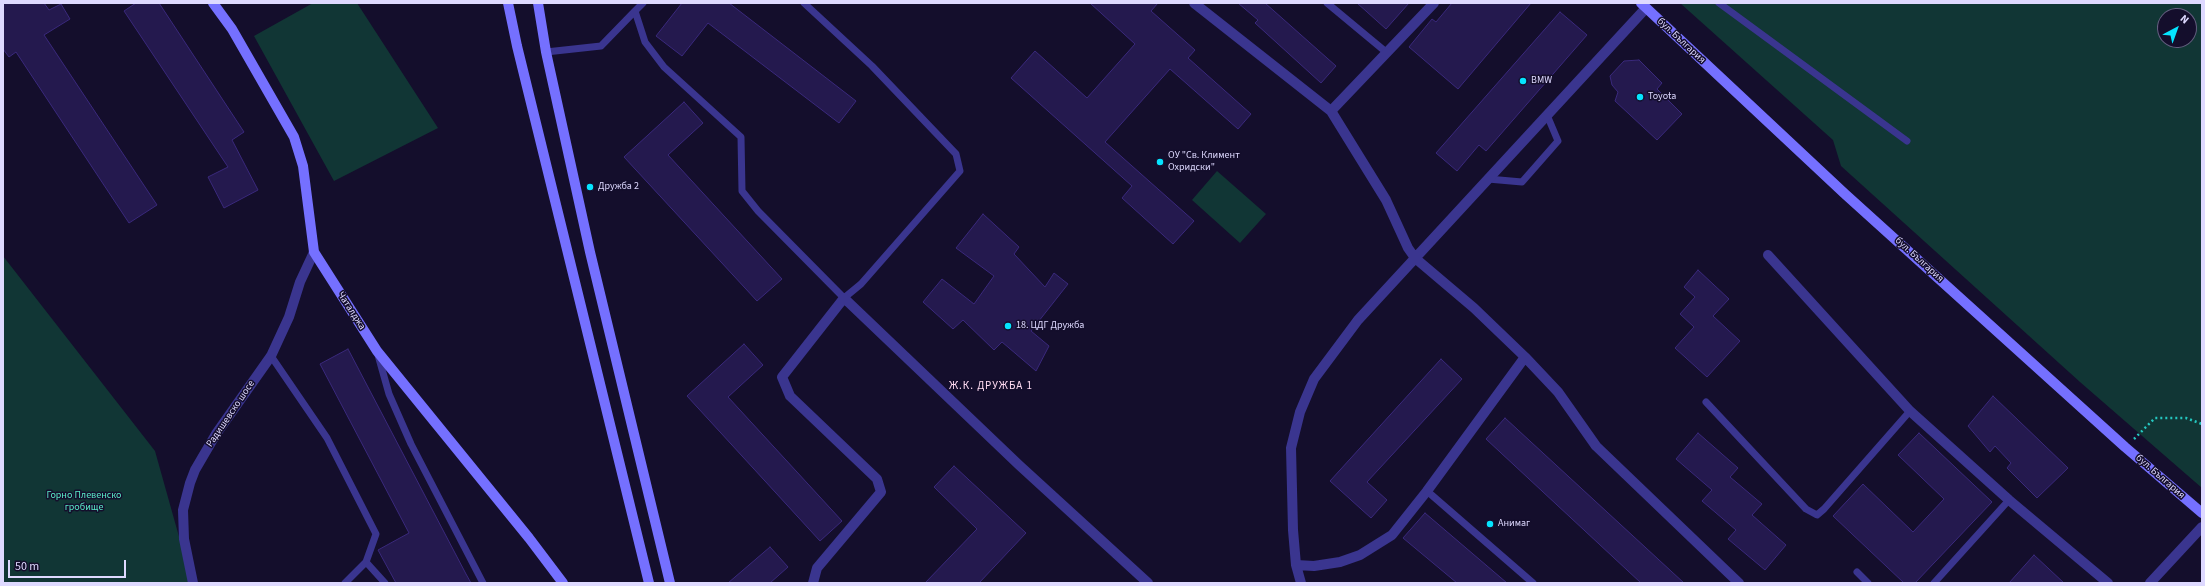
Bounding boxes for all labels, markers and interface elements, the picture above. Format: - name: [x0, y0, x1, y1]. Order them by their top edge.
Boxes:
- north arrow: [2157, 8, 2197, 48]
- text: N: [2177, 11, 2192, 27]
- street label: бул. България: [1654, 16, 1708, 66]
- place label: BMW: [1531, 75, 1552, 87]
- marker: BMW: [1518, 76, 1528, 86]
- place label: Toyota: [1648, 91, 1676, 103]
- marker: Toyota: [1635, 92, 1645, 102]
- place label: ОУ "Св. Климент Охридски": [1168, 150, 1240, 174]
- marker: ОУ "Св. Климент Охридски": [1155, 157, 1165, 167]
- place label: Дружба 2: [598, 181, 639, 193]
- marker: Дружба 2: [585, 182, 595, 192]
- street label: бул. България: [1892, 235, 1946, 285]
- street label: Чаталджа: [334, 290, 368, 332]
- place label: 18. ЦДГ Дружба: [1016, 320, 1084, 332]
- marker: 18. ЦДГ Дружба: [1003, 321, 1013, 331]
- street label: Радишевско шосе: [204, 378, 258, 450]
- district label: Ж.К. ДРУЖБА 1: [949, 380, 1033, 394]
- street label: бул. България: [2133, 452, 2187, 502]
- park label: Горно Плевенско гробище: [46, 490, 122, 514]
- place label: Анимаг: [1498, 518, 1530, 530]
- marker: Анимаг: [1485, 519, 1495, 529]
- scale bar: [10, 552, 128, 578]
- text: 50 m: [15, 558, 39, 575]

